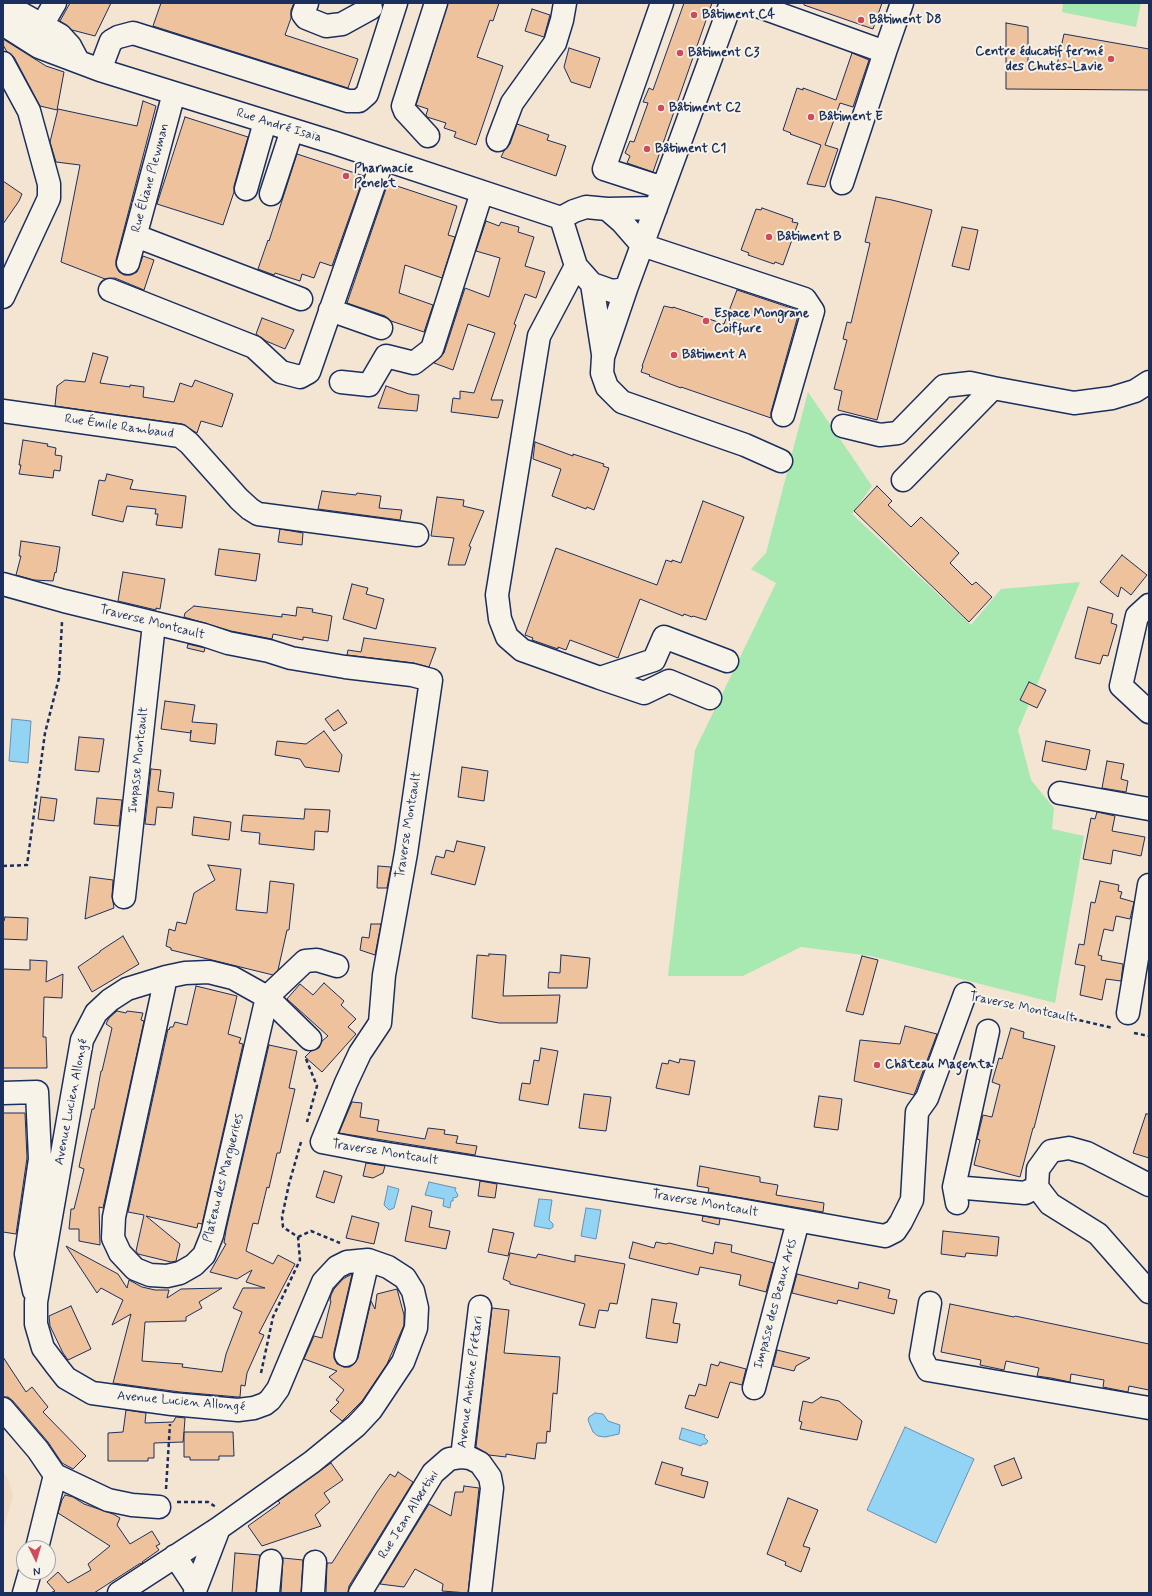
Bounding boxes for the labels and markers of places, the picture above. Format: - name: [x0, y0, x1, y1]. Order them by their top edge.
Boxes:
- place label: Bâtiment C4: [702, 7, 775, 23]
- marker: Bâtiment C4: [689, 10, 699, 20]
- place label: Bâtiment D8: [869, 12, 942, 28]
- marker: Bâtiment D8: [856, 15, 866, 25]
- place label: Centre éducatif fermé des Chutes-Lavie: [975, 44, 1103, 75]
- place label: Bâtiment C3: [688, 45, 759, 61]
- marker: Bâtiment C3: [675, 48, 685, 58]
- marker: Centre éducatif fermé des Chutes-Lavie: [1106, 54, 1116, 64]
- place label: Bâtiment C2: [669, 100, 741, 116]
- marker: Bâtiment C2: [656, 103, 666, 113]
- place label: Bâtiment E: [819, 109, 883, 125]
- marker: Bâtiment E: [806, 112, 816, 122]
- place label: Bâtiment C1: [655, 141, 726, 157]
- marker: Bâtiment C1: [642, 144, 652, 154]
- place label: Pharmacie Penelet: [354, 161, 413, 192]
- marker: Pharmacie Penelet: [341, 171, 351, 181]
- place label: Bâtiment B: [777, 229, 842, 245]
- marker: Bâtiment B: [764, 232, 774, 242]
- place label: Espace Mongrane Coiffure: [714, 306, 809, 337]
- marker: Espace Mongrane Coiffure: [701, 316, 711, 326]
- place label: Bâtiment A: [682, 347, 747, 363]
- marker: Bâtiment A: [669, 350, 679, 360]
- place label: Château Magenta: [885, 1057, 993, 1073]
- marker: Château Magenta: [872, 1060, 882, 1070]

